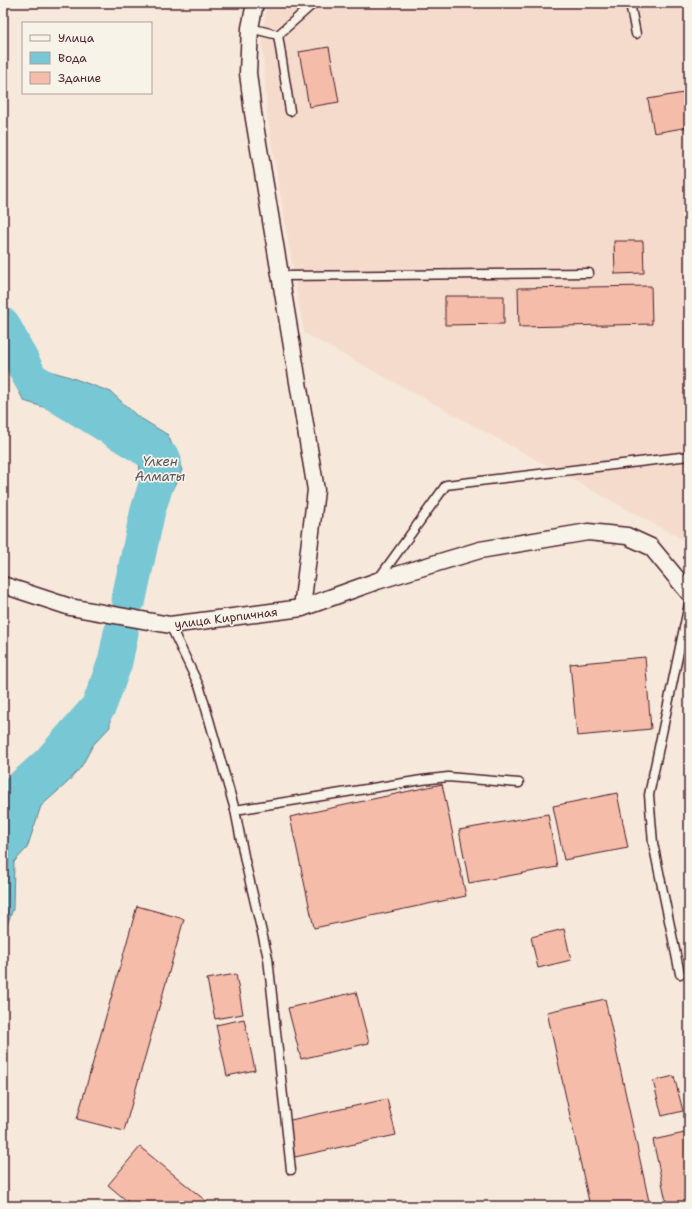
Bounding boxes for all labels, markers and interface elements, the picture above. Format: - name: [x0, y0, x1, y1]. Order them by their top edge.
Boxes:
- legend: [22, 22, 152, 94]
- text: Улица: [58, 30, 95, 46]
- text: Вода: [58, 50, 87, 66]
- text: Здание: [58, 70, 102, 86]
- water label: Үлкен Алматы: [135, 453, 185, 485]
- street label: улица Кирпичная: [173, 604, 279, 632]

